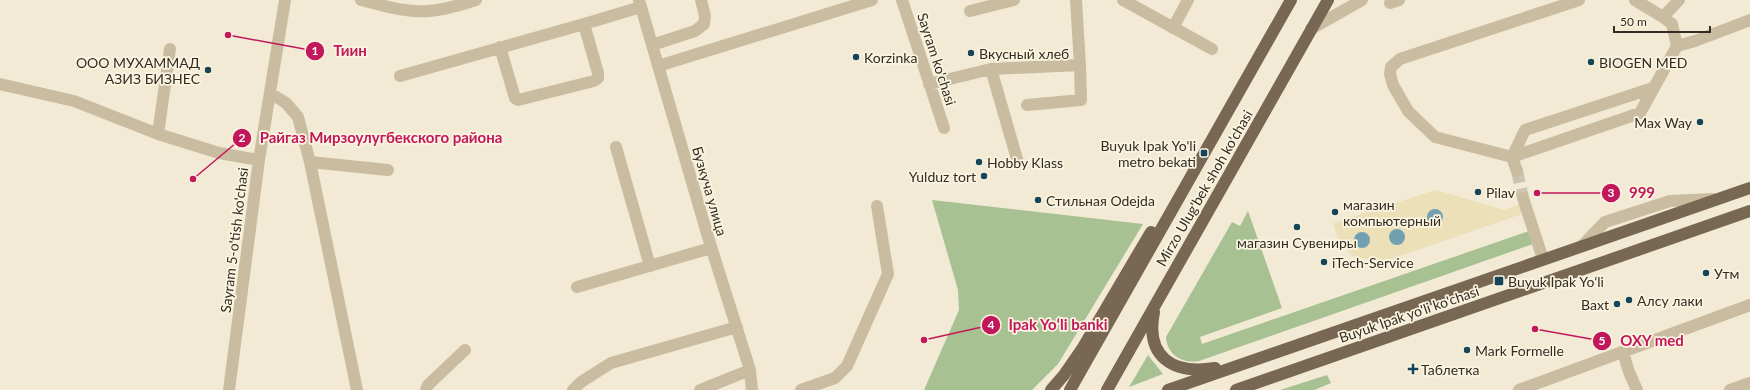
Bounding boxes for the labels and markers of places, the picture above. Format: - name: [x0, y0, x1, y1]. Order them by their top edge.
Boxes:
- callout: Тиин: [305, 37, 375, 64]
- place label: Вкусный хлеб: [979, 45, 1069, 62]
- marker: Вкусный хлеб: [966, 48, 976, 58]
- place label: Korzinka: [864, 49, 917, 66]
- marker: Korzinka: [851, 52, 861, 62]
- place label: ООО МУХАММАД АЗИЗ БИЗНЕС: [76, 54, 201, 87]
- place label: BIOGEN MED: [1599, 54, 1688, 71]
- marker: BIOGEN MED: [1586, 57, 1596, 67]
- marker: ООО МУХАММАД АЗИЗ БИЗНЕС: [203, 65, 213, 75]
- place label: Max Way: [1634, 114, 1693, 131]
- marker: Max Way: [1695, 117, 1705, 127]
- callout: Райгаз Мирзоулугбекского района: [232, 124, 510, 151]
- place label: Buyuk Ipak Yo'li metro bekati: [1100, 137, 1196, 170]
- marker: Buyuk Ipak Yo'li metro bekati: [1199, 148, 1209, 158]
- place label: Hobby Klass: [987, 154, 1063, 171]
- marker: Hobby Klass: [974, 157, 984, 167]
- place label: Yulduz tort: [909, 168, 976, 185]
- marker: Yulduz tort: [979, 171, 989, 181]
- callout: 999: [1601, 179, 1663, 206]
- place label: Pilav: [1486, 184, 1516, 201]
- marker: Pilav: [1473, 187, 1483, 197]
- place label: Стильная Odejda: [1046, 192, 1155, 209]
- marker: Стильная Odejda: [1033, 195, 1043, 205]
- place label: магазин компьютерный: [1343, 196, 1441, 229]
- marker: магазин компьютерный: [1330, 207, 1340, 217]
- marker: магазин Сувениры: [1292, 222, 1302, 232]
- place label: магазин Сувениры: [1237, 234, 1357, 251]
- place label: iTech-Service: [1332, 254, 1414, 271]
- marker: iTech-Service: [1319, 257, 1329, 267]
- place label: Утм: [1714, 265, 1739, 282]
- marker: Утм: [1701, 268, 1711, 278]
- place label: Buyuk Ipak Yoʻli: [1508, 273, 1604, 290]
- marker: Buyuk Ipak Yoʻli: [1493, 275, 1505, 287]
- place label: Алсу лаки: [1637, 292, 1703, 309]
- marker: Алсу лаки: [1624, 295, 1634, 305]
- place label: Baxt: [1581, 296, 1609, 313]
- marker: Baxt: [1612, 299, 1622, 309]
- callout: Ipak Yoʻli banki: [981, 312, 1116, 339]
- callout: OXY med: [1592, 327, 1692, 354]
- place label: Mark Formelle: [1475, 342, 1564, 359]
- marker: Mark Formelle: [1462, 345, 1472, 355]
- place label: Таблетка: [1421, 361, 1479, 378]
- marker: Таблетка: [1408, 364, 1418, 374]

